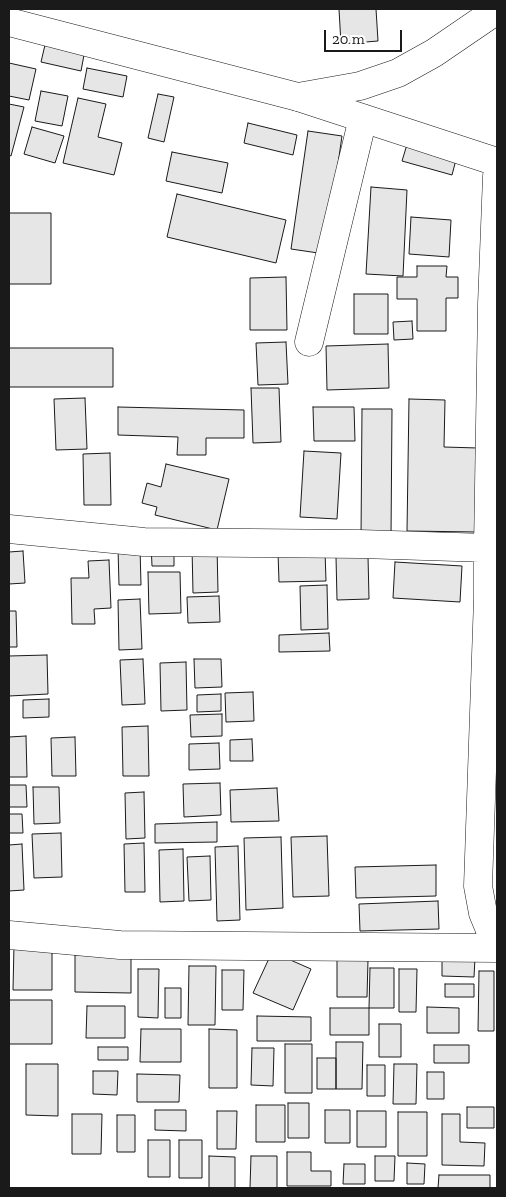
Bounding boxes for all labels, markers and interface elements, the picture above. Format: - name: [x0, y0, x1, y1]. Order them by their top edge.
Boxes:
- scale bar: [326, 20, 404, 52]
- text: 20 m: [332, 30, 365, 48]

